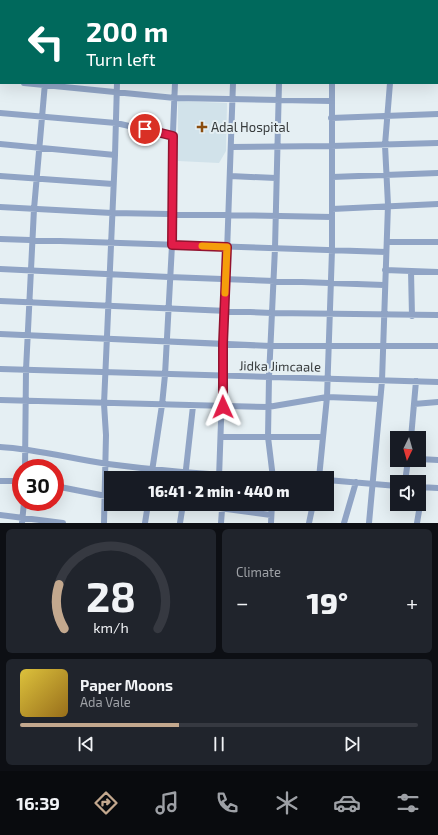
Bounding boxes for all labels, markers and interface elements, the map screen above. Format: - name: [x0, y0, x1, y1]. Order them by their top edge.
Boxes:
- text: 200 m: [86, 14, 168, 48]
- icon: left: [20, 16, 72, 68]
- text: Turn left: [86, 48, 156, 70]
- pin: [128, 112, 162, 146]
- icon: arrive: [134, 118, 156, 140]
- place label: Adal Hospital: [211, 119, 290, 135]
- marker: Adal Hospital: [196, 121, 208, 133]
- street label: Jidka Jimcaale: [239, 357, 321, 375]
- position arrow: [202, 386, 244, 428]
- north arrow: [390, 431, 426, 467]
- map controls: [390, 431, 426, 511]
- speed limit sign: 30: [12, 459, 64, 511]
- button: sound: [390, 475, 426, 511]
- text: 16:41 · 2 min · 440 m: [148, 482, 290, 500]
- text: Climate: [236, 564, 281, 580]
- text: 28: [86, 570, 136, 620]
- text: 19°: [307, 584, 348, 620]
- text: −: [236, 589, 249, 615]
- text: +: [406, 589, 418, 615]
- text: km/h: [93, 619, 129, 636]
- text: Paper Moons: [80, 676, 173, 694]
- text: Ada Vale: [80, 694, 131, 710]
- icon: previous: [75, 733, 97, 755]
- icon: pause: [208, 733, 230, 755]
- icon: next: [341, 733, 363, 755]
- icon: directions: [92, 789, 120, 817]
- icon: music: [153, 789, 181, 817]
- icon: phone: [213, 789, 241, 817]
- icon: climate: [273, 789, 301, 817]
- icon: car: [333, 789, 361, 817]
- icon: filters: [394, 789, 422, 817]
- text: 16:39: [16, 792, 60, 814]

